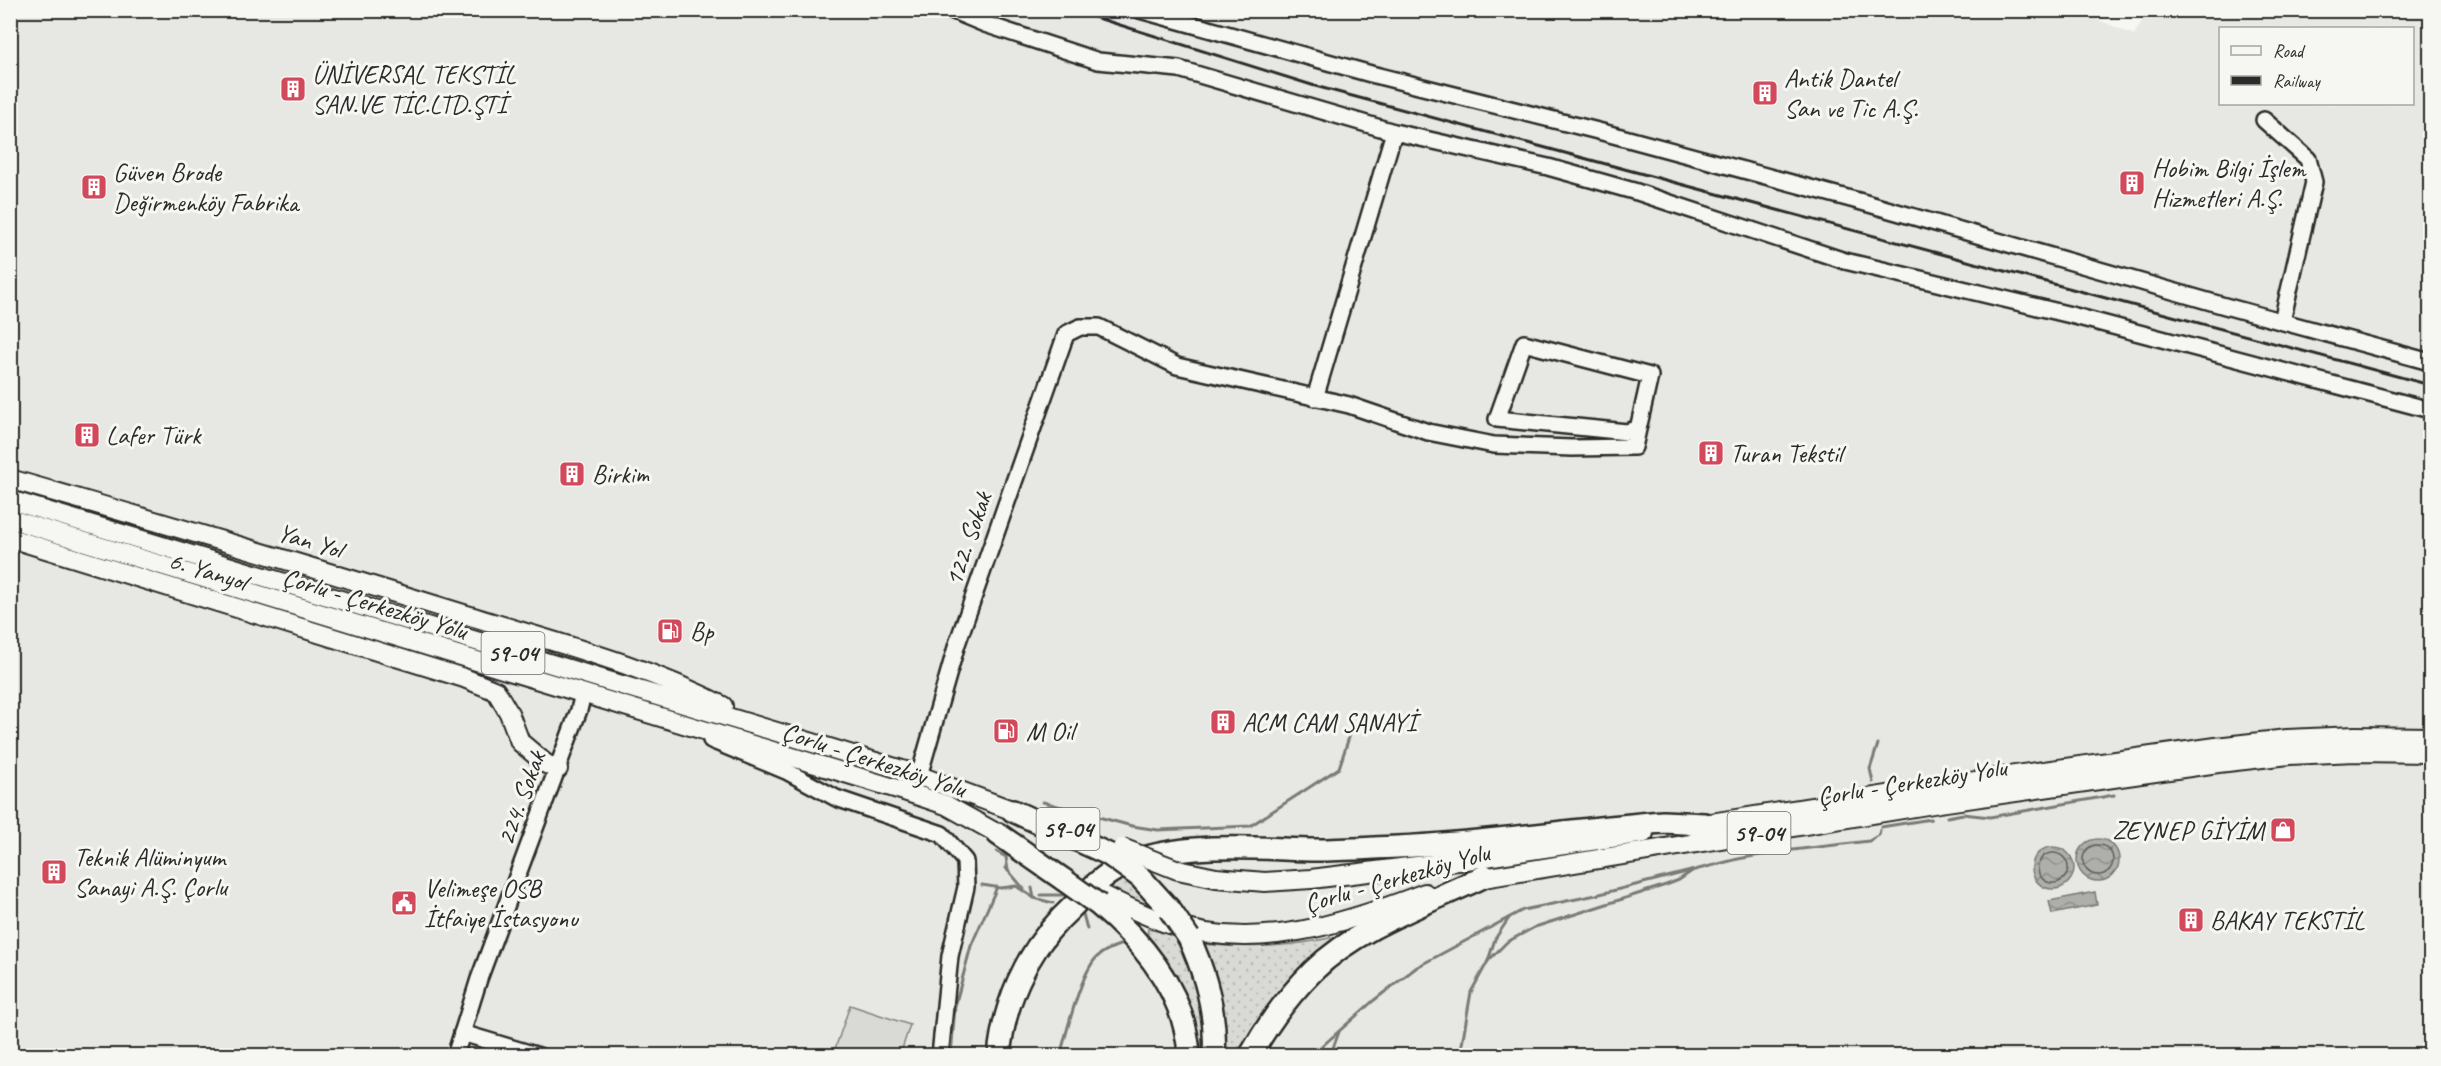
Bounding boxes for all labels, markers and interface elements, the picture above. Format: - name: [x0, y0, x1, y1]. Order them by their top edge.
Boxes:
- legend: [2219, 27, 2414, 105]
- text: Road: [2273, 40, 2306, 62]
- place label: ÜNİVERSAL TEKSTİL SAN.VE TİC.LTD.ŞTİ: [312, 58, 516, 121]
- place label: Antik Dantel San ve Tic A.Ş.: [1784, 62, 1919, 125]
- text: Railway: [2273, 70, 2321, 92]
- building icon: ÜNİVERSAL TEKSTİL SAN.VE TİC.LTD.ŞTİ: [278, 74, 308, 104]
- building icon: Antik Dantel San ve Tic A.Ş.: [1750, 78, 1780, 108]
- place label: Hobim Bilgi İşlem Hizmetleri A.Ş.: [2152, 152, 2308, 215]
- place label: Güven Brode Değirmenköy Fabrika: [113, 156, 300, 219]
- building icon: Hobim Bilgi İşlem Hizmetleri A.Ş.: [2117, 168, 2147, 198]
- building icon: Güven Brode Değirmenköy Fabrika: [79, 172, 109, 202]
- place label: Lafer Türk: [106, 419, 202, 452]
- building icon: Lafer Türk: [72, 420, 102, 450]
- place label: Turan Tekstil: [1730, 437, 1847, 470]
- building icon: Turan Tekstil: [1696, 438, 1726, 468]
- place label: Birkim: [592, 458, 650, 491]
- building icon: Birkim: [557, 459, 587, 489]
- street label: 122. Sokak: [937, 486, 1000, 590]
- street label: Yan Yol: [274, 516, 351, 568]
- street label: 6. Yanyol: [165, 544, 255, 600]
- street label: Çorlu - Çerkezköy Yolu: [279, 560, 474, 648]
- place label: Bp: [690, 615, 715, 648]
- fuel station icon: Bp: [655, 616, 685, 646]
- road number: 59-04: [482, 632, 544, 674]
- place label: ACM CAM SANAYİ: [1242, 706, 1422, 739]
- building icon: ACM CAM SANAYİ: [1208, 707, 1238, 737]
- street label: Çorlu - Çerkezköy Yolu: [778, 715, 972, 806]
- place label: M Oil: [1026, 715, 1078, 748]
- fuel station icon: M Oil: [991, 716, 1021, 746]
- street label: 224. Sokak: [489, 745, 554, 849]
- street label: Çorlu - Çerkezköy Yolu: [1815, 750, 2011, 813]
- road number: 59-04: [1036, 808, 1100, 850]
- road number: 59-04: [1728, 812, 1790, 854]
- place label: ZEYNEP GİYİM: [2112, 814, 2266, 847]
- shop icon: ZEYNEP GİYİM: [2268, 815, 2298, 845]
- street label: Çorlu - Çerkezköy Yolu: [1301, 835, 1496, 920]
- place label: Teknik Alüminyum Sanayi A.Ş. Çorlu: [74, 841, 230, 904]
- building icon: Teknik Alüminyum Sanayi A.Ş. Çorlu: [39, 857, 69, 887]
- place label: Velimeşe OSB İtfaiye İstasyonu: [424, 872, 579, 935]
- public building icon: Velimeşe OSB İtfaiye İstasyonu: [389, 888, 419, 918]
- place label: BAKAY TEKSTİL: [2210, 904, 2365, 937]
- building icon: BAKAY TEKSTİL: [2176, 905, 2206, 935]

